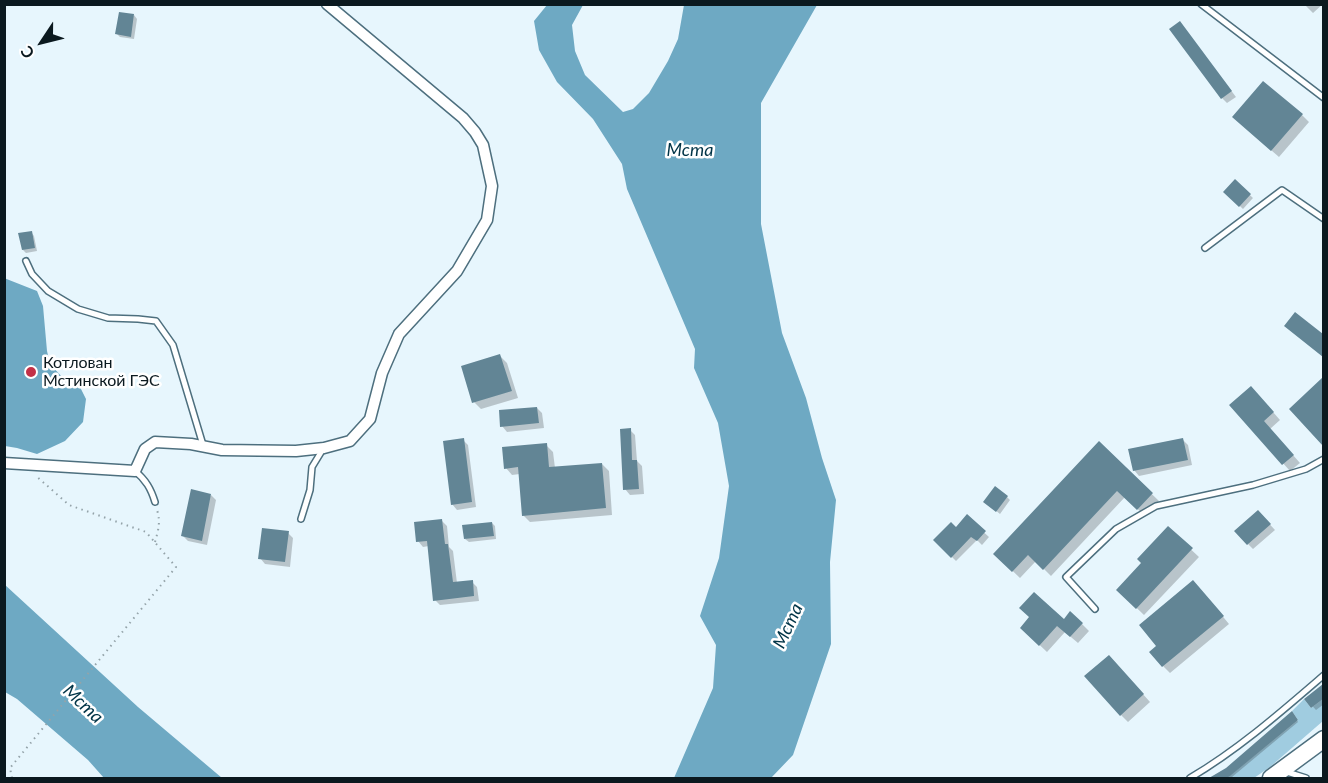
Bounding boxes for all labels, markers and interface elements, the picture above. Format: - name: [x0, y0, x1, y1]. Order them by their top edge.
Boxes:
- north arrow: [12, 12, 72, 72]
- text: С: [16, 43, 38, 62]
- water label: Мста: [667, 139, 713, 161]
- place label: Котлован Мстинской ГЭС: [43, 353, 160, 391]
- marker: Котлован Мстинской ГЭС: [24, 365, 38, 379]
- water label: Мста: [768, 600, 808, 652]
- water label: Мста: [59, 680, 107, 728]

